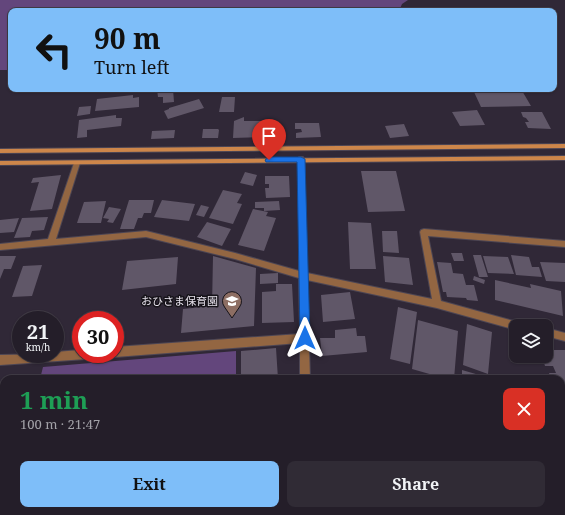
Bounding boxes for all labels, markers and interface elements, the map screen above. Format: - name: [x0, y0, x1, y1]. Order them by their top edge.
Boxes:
- text: 90 m: [94, 19, 161, 57]
- icon: left: [28, 24, 80, 76]
- text: Turn left: [94, 55, 169, 79]
- pin: [252, 119, 286, 160]
- icon: arrive: [258, 125, 280, 147]
- school or university icon: おひさま保育園: [221, 290, 243, 318]
- place label: おひさま保育園: [141, 293, 218, 308]
- speed limit sign: 30: [72, 311, 124, 363]
- position arrow: [284, 317, 326, 359]
- text: 21: [27, 318, 49, 345]
- map controls: [509, 319, 553, 363]
- button: layers: [509, 319, 553, 363]
- text: km/h: [26, 340, 50, 354]
- text: 1 min: [20, 383, 88, 416]
- button: close: [503, 388, 545, 430]
- text: 100 m · 21:47: [20, 415, 100, 433]
- button: Exit: [20, 461, 279, 507]
- button: Share: [287, 461, 545, 507]

